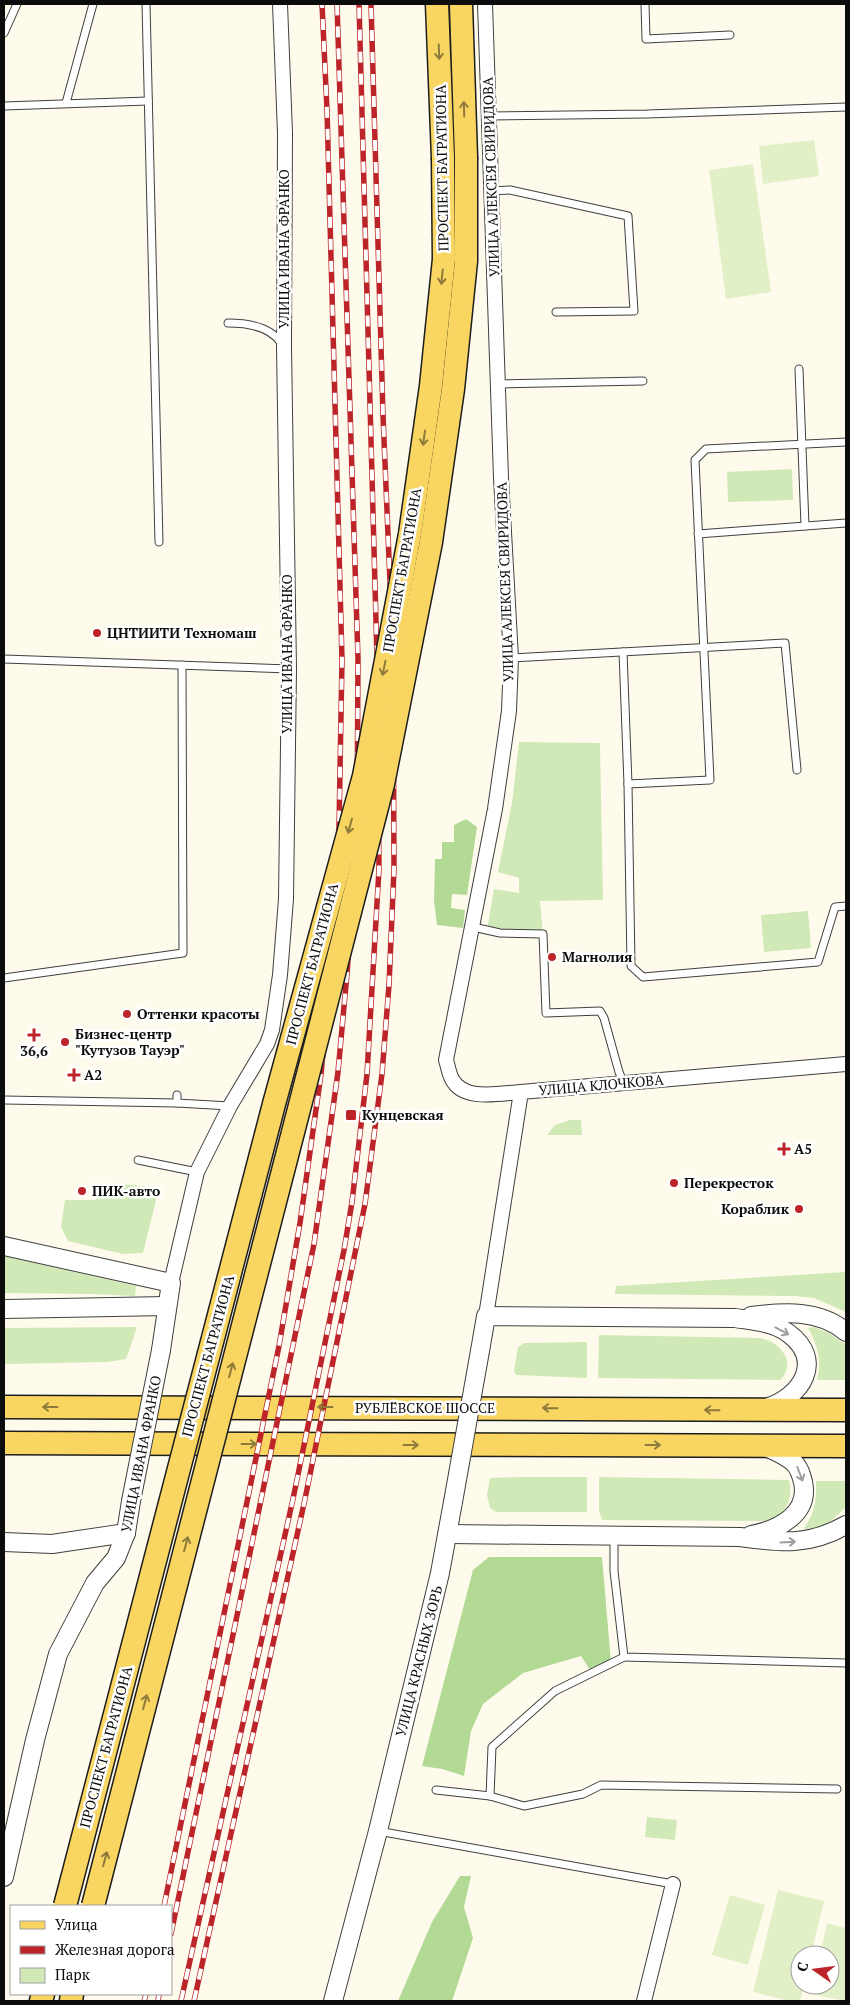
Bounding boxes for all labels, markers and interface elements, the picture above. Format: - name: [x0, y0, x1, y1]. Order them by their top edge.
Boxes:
- one-way arrow: [434, 44, 443, 60]
- street label: УЛИЦА АЛЕКСЕЯ СВИРИДОВА: [477, 76, 503, 278]
- street label: ПРОСПЕКТ БАГРАТИОНА: [431, 84, 452, 252]
- one-way arrow: [459, 101, 469, 117]
- street label: УЛИЦА ИВАНА ФРАНКО: [274, 169, 293, 329]
- one-way arrow: [437, 269, 447, 285]
- one-way arrow: [418, 430, 428, 446]
- street label: УЛИЦА АЛЕКСЕЯ СВИРИДОВА: [491, 481, 517, 683]
- street label: ПРОСПЕКТ БАГРАТИОНА: [378, 486, 425, 654]
- street label: УЛИЦА ИВАНА ФРАНКО: [277, 574, 296, 734]
- place label: ЦНТИИТИ Техномаш: [107, 623, 257, 642]
- marker: ЦНТИИТИ Техномаш: [91, 627, 103, 639]
- one-way arrow: [379, 659, 389, 675]
- one-way arrow: [345, 818, 354, 834]
- street label: ПРОСПЕКТ БАГРАТИОНА: [281, 880, 342, 1047]
- place label: Магнолия: [562, 947, 632, 966]
- marker: Магнолия: [546, 951, 558, 963]
- place label: Оттенки красоты: [137, 1004, 260, 1023]
- marker: Оттенки красоты: [121, 1008, 133, 1020]
- place label: Бизнес-центр "Кутузов Тауэр": [75, 1024, 185, 1059]
- marker: 36,6: [28, 1029, 40, 1041]
- marker: Бизнес-центр "Кутузов Тауэр": [59, 1036, 71, 1048]
- place label: 36,6: [20, 1041, 48, 1060]
- place label: А2: [84, 1065, 102, 1084]
- marker: А2: [68, 1069, 80, 1081]
- street label: УЛИЦА КЛОЧКОВА: [538, 1070, 665, 1099]
- place label: Кунцевская: [362, 1105, 444, 1124]
- marker: Кунцевская: [344, 1108, 358, 1122]
- place label: А5: [794, 1139, 812, 1158]
- marker: А5: [778, 1143, 790, 1155]
- place label: Перекресток: [684, 1173, 774, 1192]
- marker: Перекресток: [668, 1177, 680, 1189]
- place label: ПИК-авто: [92, 1181, 160, 1200]
- marker: ПИК-авто: [76, 1185, 88, 1197]
- place label: Кораблик: [721, 1199, 790, 1218]
- marker: Кораблик: [793, 1203, 805, 1215]
- street label: ПРОСПЕКТ БАГРАТИОНА: [177, 1272, 238, 1439]
- one-way arrow: [775, 1326, 789, 1336]
- one-way arrow: [227, 1363, 237, 1379]
- street label: УЛИЦА ИВАНА ФРАНКО: [116, 1374, 165, 1534]
- street label: РУБЛЁВСКОЕ ШОССЕ: [355, 1398, 495, 1417]
- one-way arrow: [43, 1402, 59, 1412]
- one-way arrow: [317, 1402, 334, 1412]
- one-way arrow: [542, 1403, 558, 1413]
- one-way arrow: [705, 1405, 721, 1415]
- one-way arrow: [240, 1439, 256, 1449]
- one-way arrow: [402, 1440, 419, 1450]
- one-way arrow: [644, 1440, 661, 1450]
- one-way arrow: [796, 1466, 805, 1481]
- one-way arrow: [182, 1537, 191, 1553]
- one-way arrow: [780, 1538, 796, 1547]
- street label: УЛИЦА КРАСНЫХ ЗОРЬ: [391, 1583, 446, 1738]
- street label: ПРОСПЕКТ БАГРАТИОНА: [75, 1663, 136, 1830]
- one-way arrow: [141, 1694, 151, 1710]
- one-way arrow: [100, 1851, 110, 1867]
- legend: [10, 1905, 172, 1995]
- text: Улица: [55, 1914, 98, 1934]
- text: Железная дорога: [55, 1939, 175, 1959]
- north arrow: [790, 1945, 840, 1995]
- text: С: [792, 1960, 812, 1973]
- text: Парк: [55, 1964, 91, 1984]

